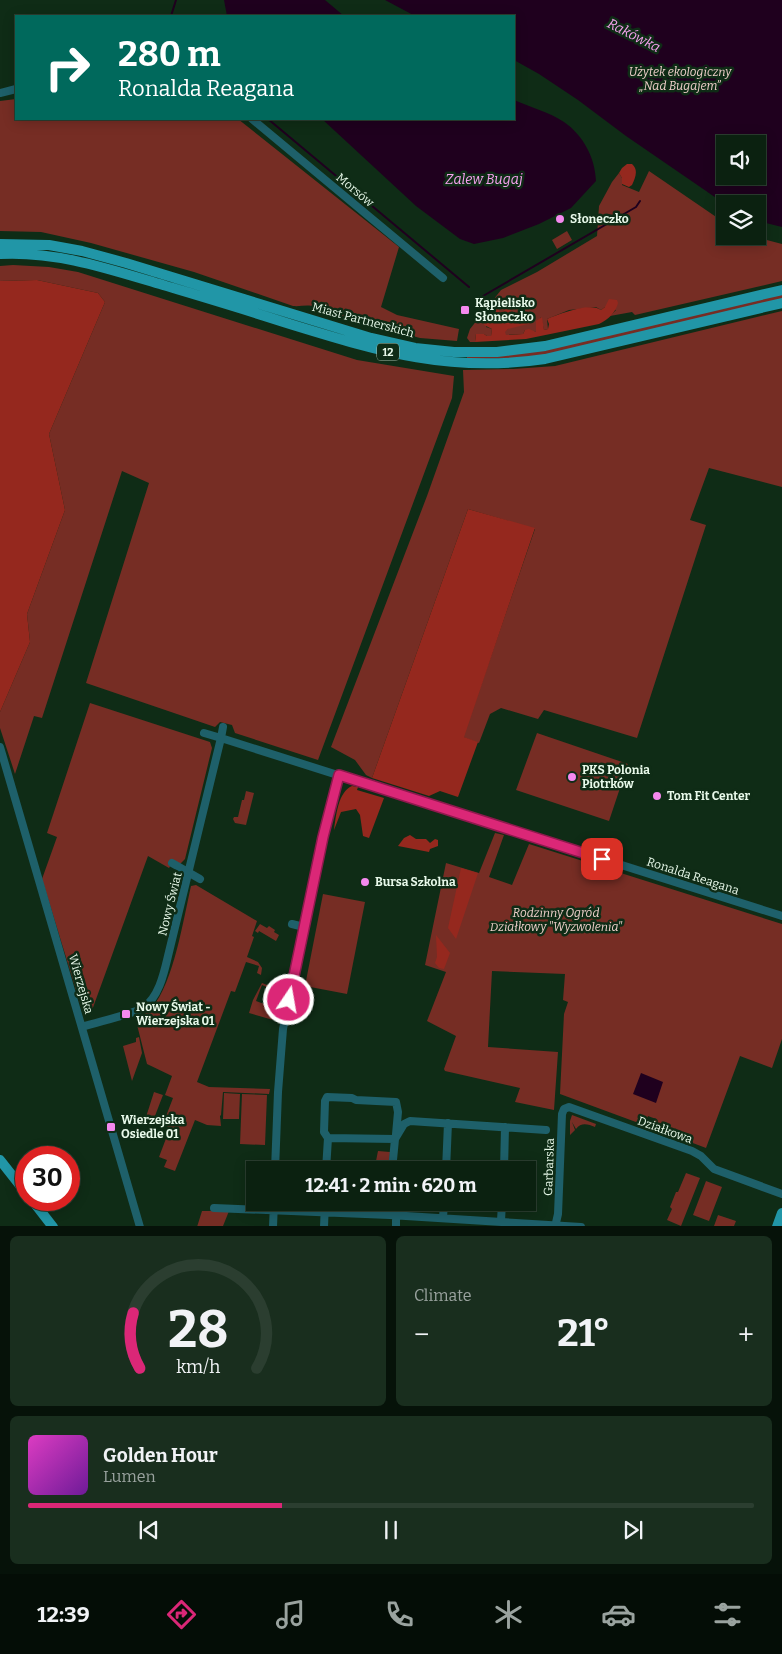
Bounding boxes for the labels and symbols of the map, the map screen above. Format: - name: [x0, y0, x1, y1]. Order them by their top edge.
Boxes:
- water label: Rakówka: [604, 15, 663, 56]
- park label: Użytek ekologiczny „Nad Bugajem”: [629, 65, 732, 93]
- street label: Morsów: [333, 170, 377, 210]
- water label: Zalew Bugaj: [445, 171, 523, 188]
- place label: Słoneczko: [570, 212, 629, 226]
- marker: Słoneczko: [554, 213, 566, 225]
- place label: Kąpielisko Słoneczko: [475, 296, 535, 324]
- street label: Miast Partnerskich: [311, 300, 416, 340]
- marker: Kąpielisko Słoneczko: [459, 304, 471, 316]
- road number: 12: [377, 344, 399, 361]
- place label: PKS Polonia Piotrków: [582, 763, 650, 791]
- marker: PKS Polonia Piotrków: [566, 771, 578, 783]
- place label: Tom Fit Center: [667, 789, 750, 803]
- marker: Tom Fit Center: [651, 790, 663, 802]
- pin: [581, 838, 623, 880]
- street label: Ronalda Reagana: [645, 854, 741, 898]
- street label: Nowy Świat: [154, 870, 185, 937]
- place label: Bursa Szkolna: [375, 875, 456, 889]
- marker: Bursa Szkolna: [359, 876, 371, 888]
- park label: Rodzinny Ogród Działkowy "Wyzwolenia": [490, 906, 623, 934]
- street label: Wierzejska: [66, 953, 96, 1016]
- position arrow: [262, 973, 314, 1025]
- place label: Nowy Świat - Wierzejska 01: [136, 998, 215, 1029]
- marker: Nowy Świat - Wierzejska 01: [120, 1008, 132, 1020]
- place label: Wierzejska Osiedle 01: [121, 1113, 185, 1141]
- street label: Działkowa: [636, 1114, 695, 1147]
- marker: Wierzejska Osiedle 01: [105, 1121, 117, 1133]
- street label: Garbarska: [541, 1137, 557, 1196]
- speed limit sign: 30: [15, 1146, 80, 1211]

